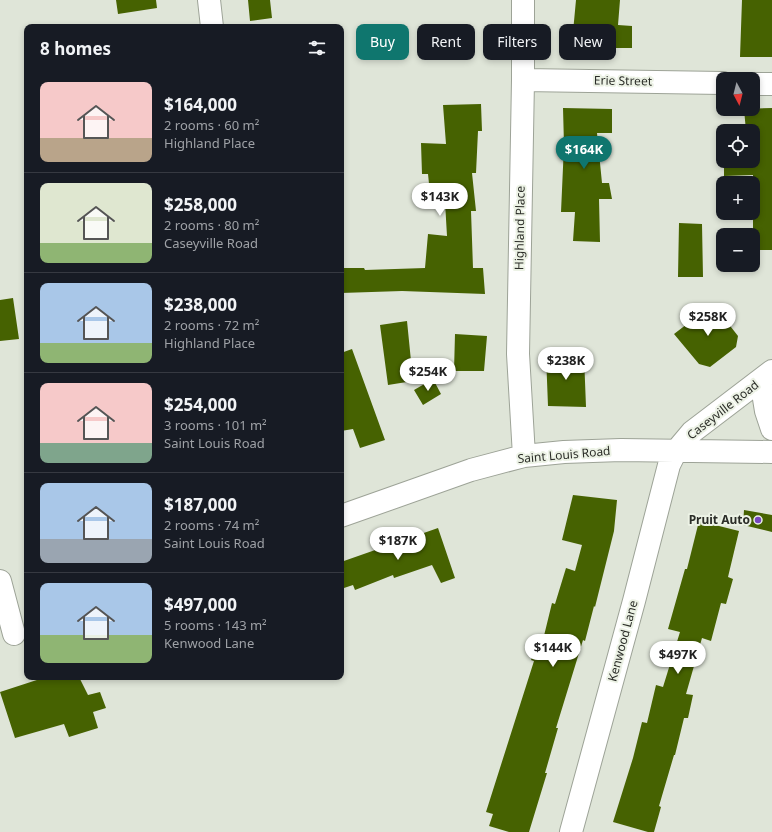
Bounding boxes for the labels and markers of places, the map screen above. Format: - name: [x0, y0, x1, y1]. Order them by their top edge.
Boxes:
- pin: $164K: [556, 136, 612, 170]
- pin: $143K: [412, 183, 468, 217]
- pin: $258K: [680, 303, 736, 337]
- pin: $238K: [538, 347, 594, 381]
- pin: $254K: [400, 358, 456, 392]
- place label: Pruit Auto: [689, 511, 750, 528]
- marker: Pruit Auto: [753, 515, 763, 525]
- pin: $187K: [370, 527, 426, 561]
- pin: $144K: [525, 634, 581, 668]
- pin: $497K: [650, 641, 706, 675]

